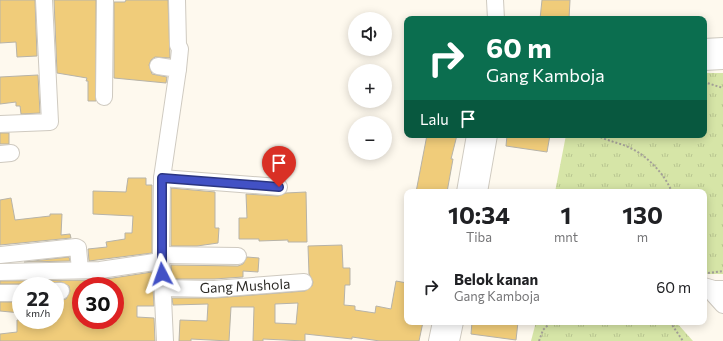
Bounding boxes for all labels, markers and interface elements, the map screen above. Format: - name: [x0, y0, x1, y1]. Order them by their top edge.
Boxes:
- map controls: [348, 12, 392, 160]
- button: sound: [348, 12, 392, 56]
- text: 60 m: [486, 30, 552, 64]
- icon: right: [420, 32, 472, 84]
- button: +: [348, 64, 392, 108]
- text: Gang Kamboja: [486, 64, 605, 86]
- icon: arrive: [457, 108, 479, 130]
- text: Lalu: [420, 110, 449, 128]
- button: −: [348, 116, 392, 160]
- pin: [262, 146, 296, 187]
- icon: arrive: [268, 152, 290, 174]
- text: 10:34: [448, 200, 510, 229]
- text: 1: [561, 200, 571, 229]
- text: 130: [622, 200, 663, 229]
- text: Tiba: [466, 229, 492, 245]
- text: mnt: [554, 229, 578, 245]
- text: m: [637, 229, 648, 245]
- position arrow: [141, 253, 183, 295]
- text: Belok kanan: [454, 270, 538, 288]
- street label: Gang Mushola: [199, 275, 291, 296]
- icon: right: [420, 276, 442, 298]
- speed limit sign: 30: [72, 277, 124, 329]
- text: 60 m: [656, 278, 691, 296]
- text: 22: [27, 286, 49, 310]
- text: Gang Kamboja: [454, 288, 540, 304]
- text: km/h: [26, 307, 50, 319]

